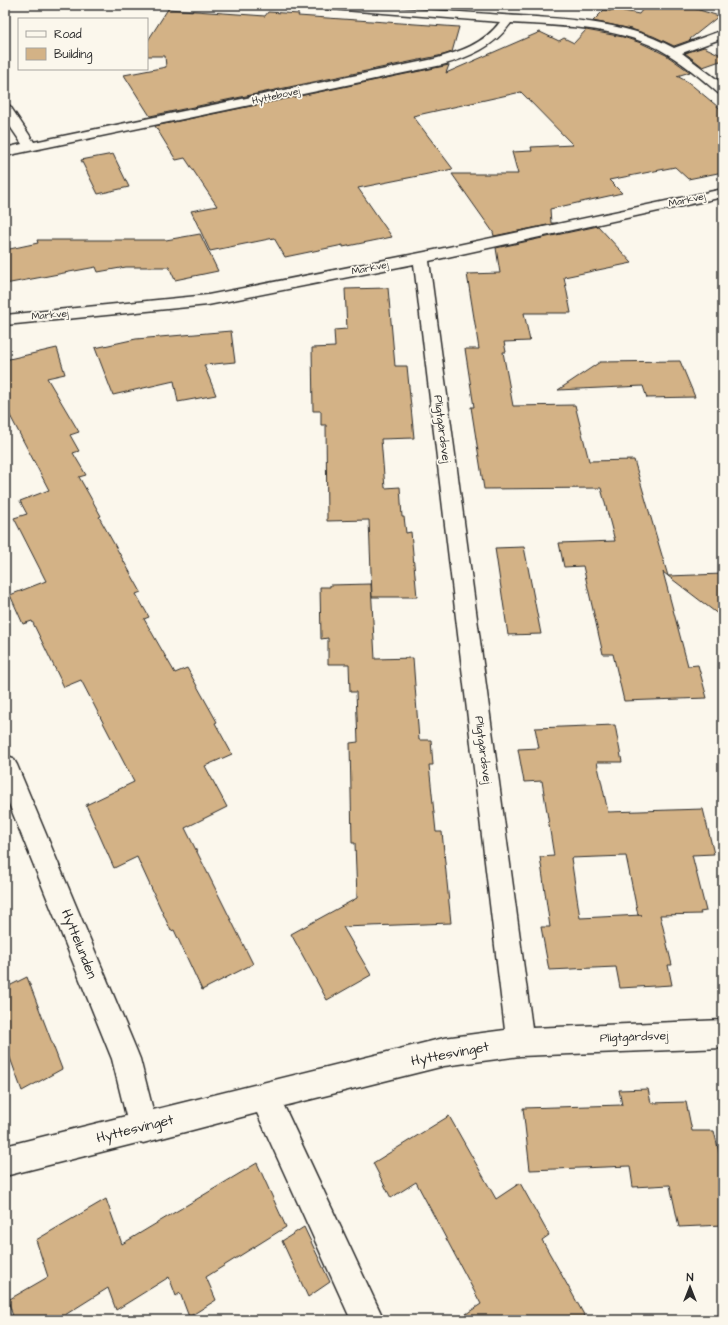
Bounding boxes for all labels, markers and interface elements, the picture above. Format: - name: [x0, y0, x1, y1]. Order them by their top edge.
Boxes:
- legend: [18, 18, 148, 70]
- text: Road: [54, 26, 82, 43]
- text: Building: [54, 46, 92, 64]
- street label: Hyttebovej: [251, 84, 302, 109]
- street label: Markvej: [667, 189, 707, 211]
- street label: Markvej: [350, 258, 390, 278]
- street label: Markvej: [31, 306, 69, 324]
- street label: Pligtgårdsvej: [428, 394, 455, 465]
- street label: Pligtgårdsvej: [469, 715, 496, 786]
- street label: Hyttelunden: [56, 906, 102, 982]
- street label: Pligtgårdsvej: [600, 1027, 669, 1048]
- street label: Hyttesvinget: [409, 1037, 491, 1071]
- street label: Hyttesvinget: [94, 1110, 176, 1148]
- north arrow: [670, 1267, 710, 1307]
- text: N: [687, 1270, 694, 1285]

